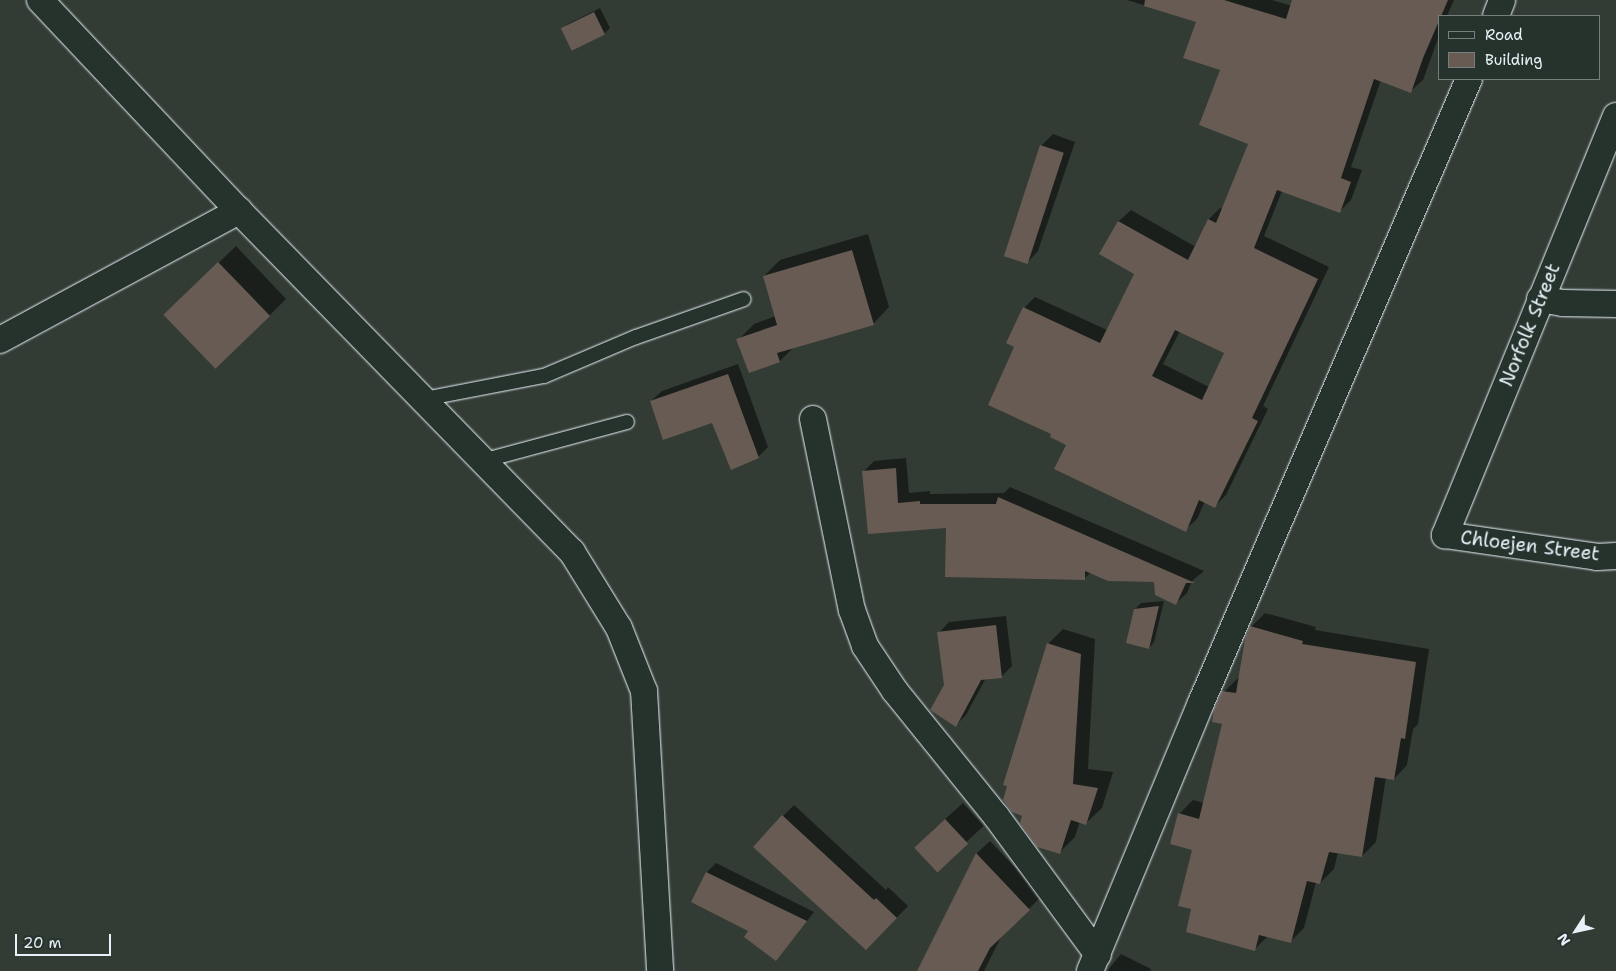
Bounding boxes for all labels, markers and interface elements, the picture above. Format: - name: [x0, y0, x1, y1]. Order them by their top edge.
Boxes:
- legend: [1438, 15, 1601, 80]
- text: Road: [1485, 25, 1523, 45]
- text: Building: [1485, 50, 1542, 70]
- street label: Norfolk Street: [1495, 260, 1565, 390]
- street label: Chloejen Street: [1459, 526, 1601, 566]
- north arrow: [1551, 906, 1601, 956]
- scale bar: [18, 924, 114, 956]
- text: N: [1553, 930, 1574, 949]
- text: 20 m: [23, 933, 62, 953]

